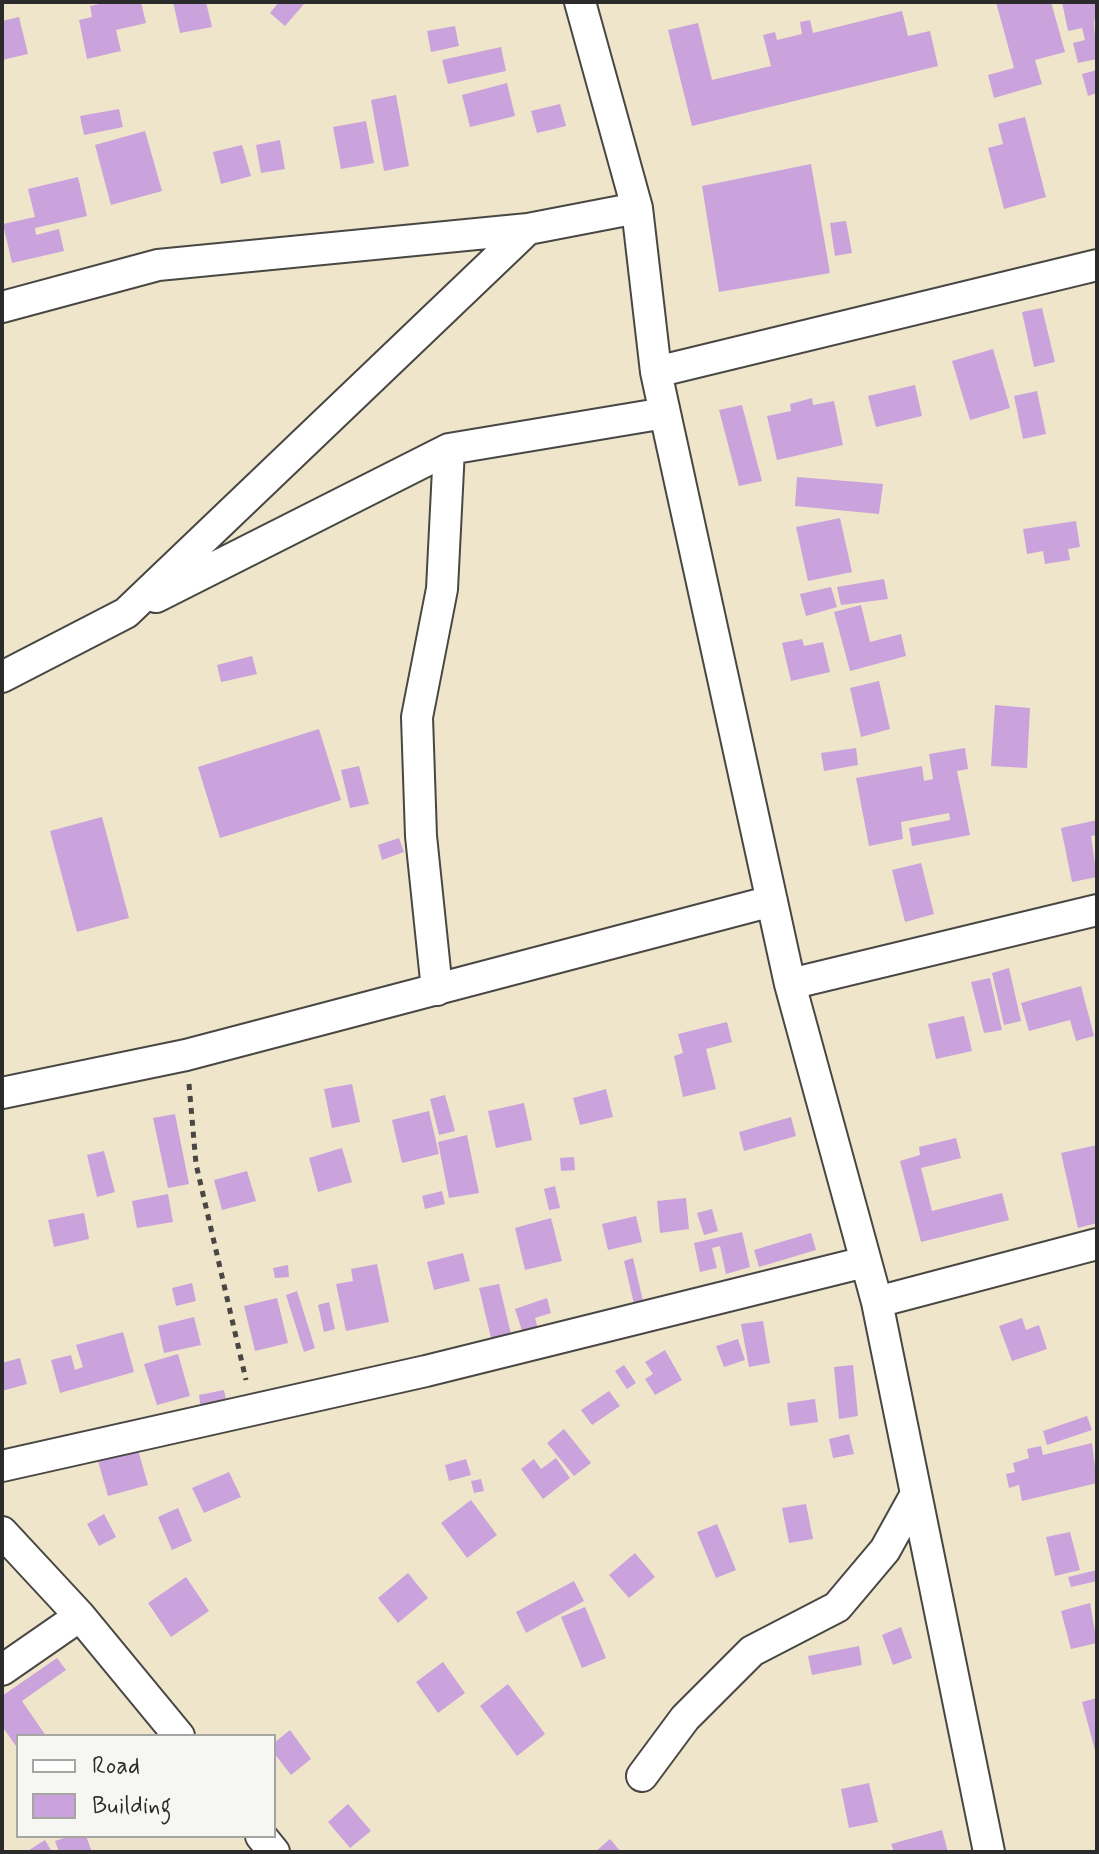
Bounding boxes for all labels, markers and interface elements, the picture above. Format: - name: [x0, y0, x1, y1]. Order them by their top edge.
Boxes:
- legend: [16, 1734, 276, 1838]
- text: Road: [92, 1751, 140, 1782]
- text: Building: [92, 1791, 172, 1822]

